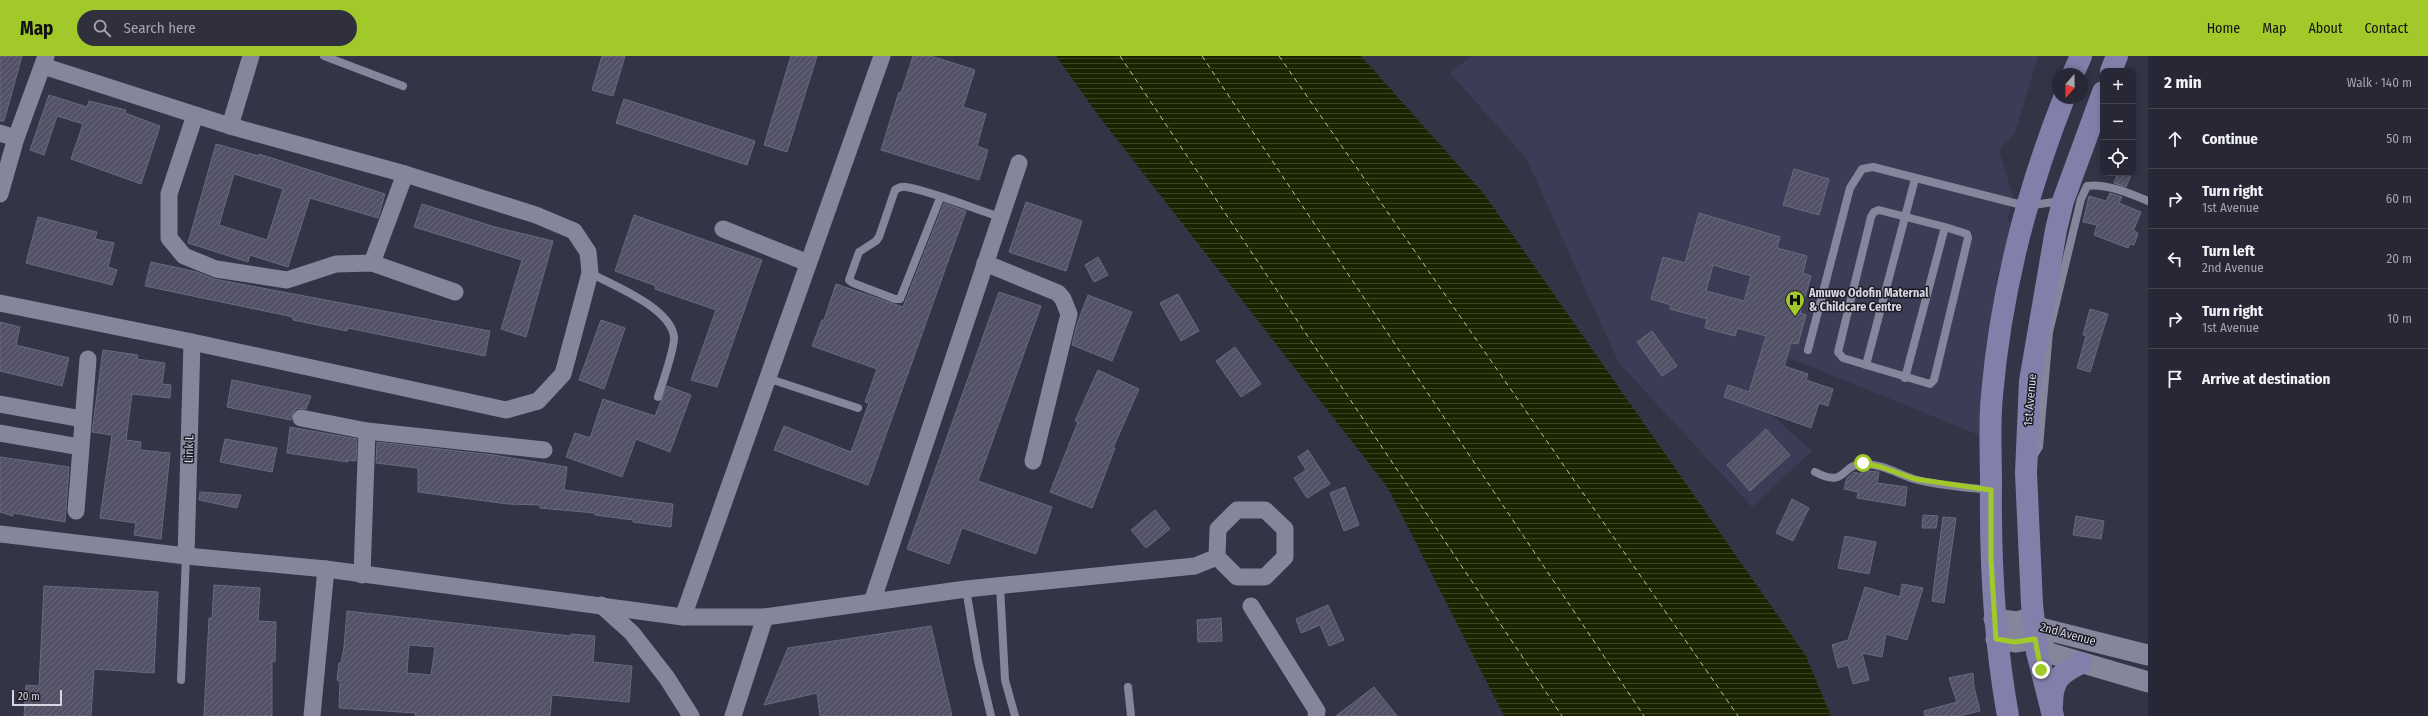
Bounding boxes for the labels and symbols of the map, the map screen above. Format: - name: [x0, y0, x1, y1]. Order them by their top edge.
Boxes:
- north arrow: [2052, 68, 2088, 104]
- place label: Amuwo Odofin Maternal & Childcare Centre: [1808, 286, 1929, 314]
- hospital icon: Amuwo Odofin Maternal & Childcare Centre: [1784, 289, 1806, 317]
- street label: 1st Avenue: [2021, 373, 2039, 427]
- street label: Link L: [182, 434, 197, 463]
- route start: [1854, 454, 1872, 472]
- street label: 2nd Avenue: [2039, 620, 2097, 648]
- route end: [2032, 661, 2050, 679]
- scale bar: [12, 688, 62, 707]

